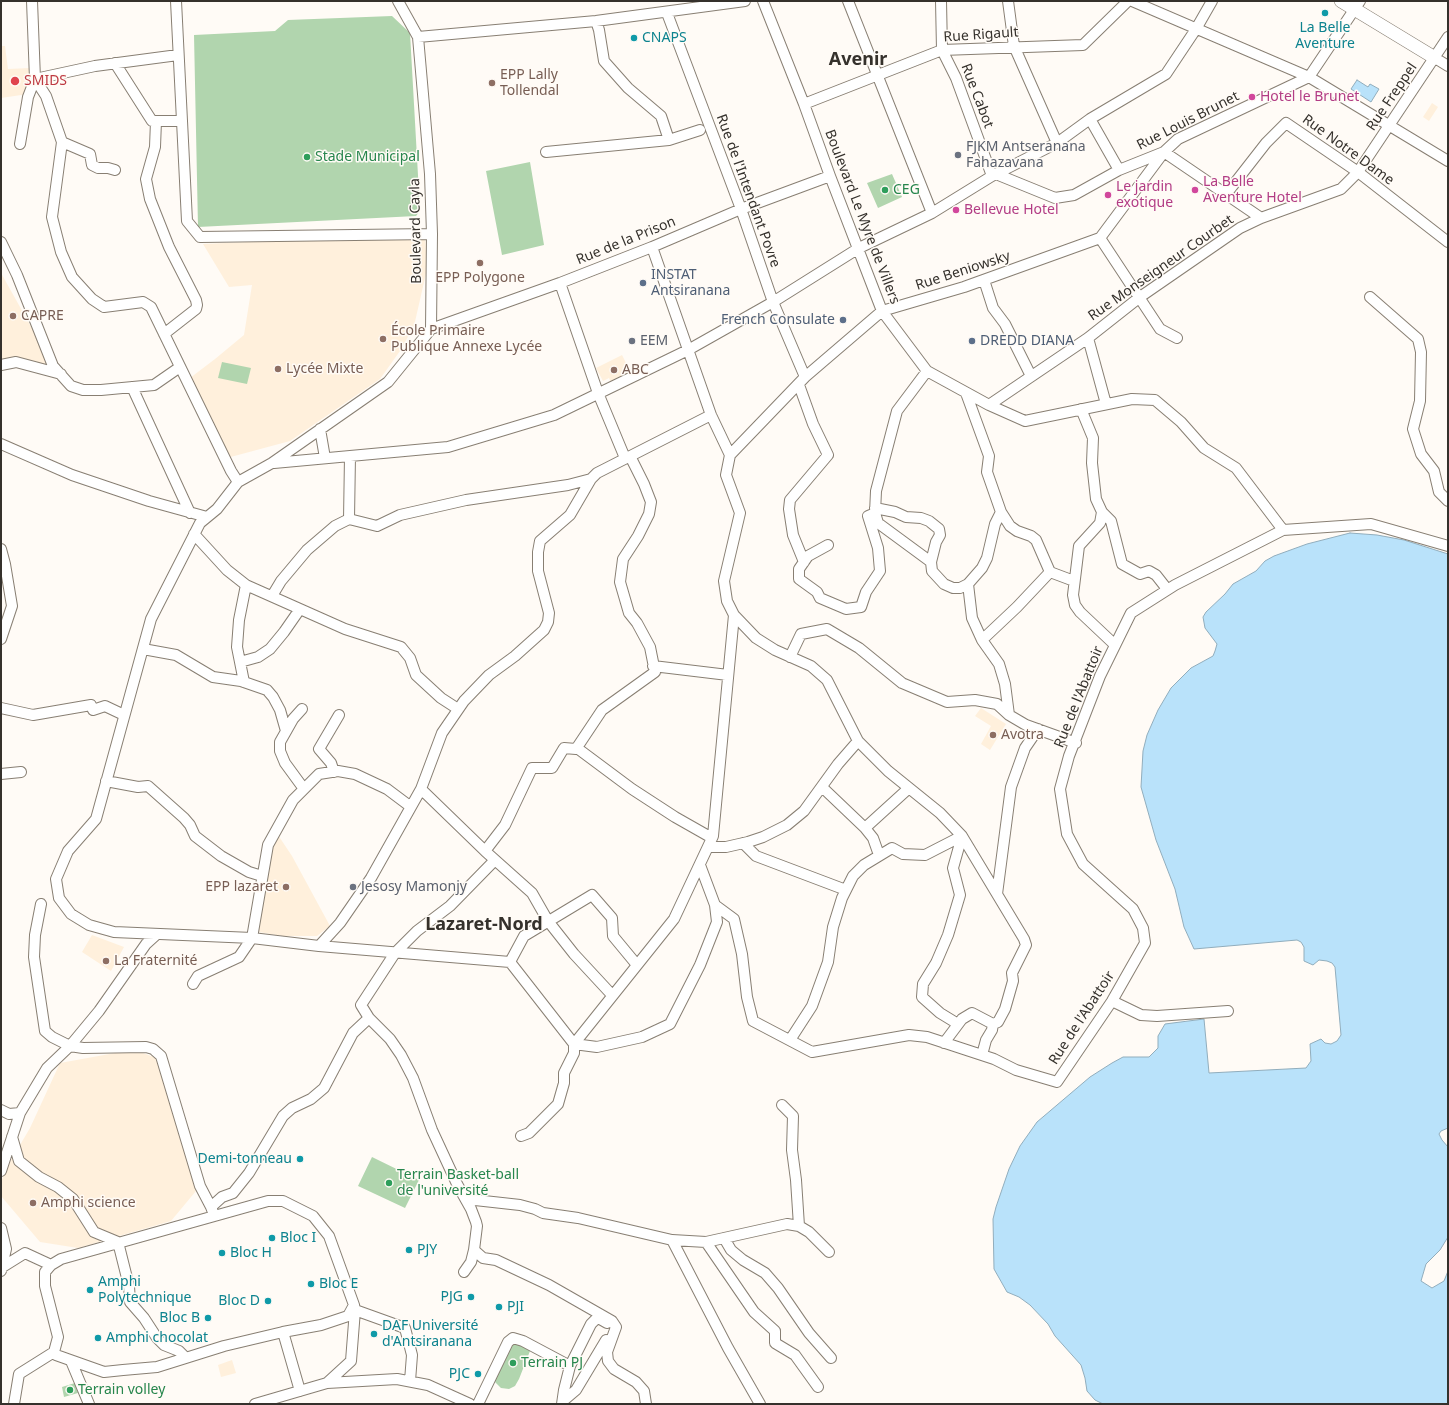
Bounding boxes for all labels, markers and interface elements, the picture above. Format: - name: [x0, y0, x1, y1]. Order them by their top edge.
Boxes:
- marker: La Belle Aventure: [1320, 8, 1330, 18]
- place label: La Belle Aventure: [1295, 20, 1355, 52]
- street label: Rue Rigault: [943, 24, 1019, 46]
- place label: CNAPS: [642, 30, 687, 46]
- marker: CNAPS: [629, 33, 639, 43]
- district label: Avenir: [829, 49, 887, 71]
- street label: Rue Freppel: [1363, 60, 1421, 134]
- street label: Rue Cabot: [957, 61, 997, 131]
- place label: EPP Lally Tollendal: [500, 67, 559, 100]
- place label: SMIDS: [24, 73, 67, 89]
- marker: SMIDS: [9, 75, 21, 87]
- marker: EPP Lally Tollendal: [487, 78, 497, 88]
- street label: Rue Louis Brunet: [1134, 88, 1242, 154]
- place label: Hotel le Brunet: [1260, 89, 1359, 105]
- marker: Hotel le Brunet: [1247, 92, 1257, 102]
- street label: Rue Notre Dame: [1299, 111, 1397, 189]
- street label: Rue de l'Intendant Povre: [712, 112, 784, 270]
- street label: Boulevard Le Myre de Villers: [821, 127, 903, 307]
- place label: FJKM Antseranana Fahazavana: [966, 139, 1086, 172]
- place label: Stade Municipal: [315, 149, 420, 165]
- marker: FJKM Antseranana Fahazavana: [953, 150, 963, 160]
- marker: Stade Municipal: [302, 152, 312, 162]
- place label: La Belle Aventure Hotel: [1203, 174, 1302, 206]
- street label: Boulevard Cayla: [407, 178, 425, 284]
- place label: Le jardin exotique: [1116, 179, 1173, 212]
- place label: CEG: [893, 182, 920, 198]
- marker: CEG: [880, 185, 890, 195]
- marker: La Belle Aventure Hotel: [1190, 185, 1200, 195]
- marker: Le jardin exotique: [1103, 190, 1113, 200]
- place label: Bellevue Hotel: [964, 202, 1059, 218]
- marker: Bellevue Hotel: [951, 205, 961, 215]
- street label: Rue Monseigneur Courbet: [1085, 211, 1237, 325]
- street label: Rue de la Prison: [574, 213, 678, 269]
- street label: Rue Beniowsky: [913, 248, 1013, 294]
- marker: EPP Polygone: [475, 258, 485, 268]
- place label: INSTAT Antsiranana: [651, 267, 730, 300]
- place label: EPP Polygone: [435, 270, 525, 286]
- marker: INSTAT Antsiranana: [638, 278, 648, 288]
- place label: CAPRE: [21, 308, 64, 324]
- marker: CAPRE: [8, 311, 18, 321]
- place label: French Consulate: [721, 312, 835, 328]
- marker: French Consulate: [838, 315, 848, 325]
- place label: École Primaire Publique Annexe Lycée: [391, 323, 542, 356]
- place label: EEM: [640, 333, 668, 349]
- place label: DREDD DIANA: [980, 333, 1074, 349]
- marker: École Primaire Publique Annexe Lycée: [378, 334, 388, 344]
- marker: EEM: [627, 336, 637, 346]
- marker: DREDD DIANA: [967, 336, 977, 346]
- place label: Lycée Mixte: [286, 361, 363, 377]
- place label: ABC: [622, 362, 649, 378]
- marker: Lycée Mixte: [273, 364, 283, 374]
- marker: ABC: [609, 365, 619, 375]
- street label: Rue de l'Abattoir: [1051, 644, 1107, 750]
- place label: Avotra: [1001, 727, 1044, 743]
- marker: Avotra: [988, 730, 998, 740]
- place label: EPP lazaret: [205, 879, 278, 895]
- place label: Jesosy Mamonjy: [361, 879, 467, 895]
- marker: EPP lazaret: [281, 882, 291, 892]
- marker: Jesosy Mamonjy: [348, 882, 358, 892]
- district label: Lazaret-Nord: [425, 914, 543, 936]
- place label: La Fraternité: [114, 953, 197, 969]
- marker: La Fraternité: [101, 956, 111, 966]
- street label: Rue de l'Abattoir: [1045, 968, 1119, 1068]
- place label: Demi-tonneau: [197, 1151, 292, 1167]
- marker: Demi-tonneau: [295, 1154, 305, 1164]
- place label: Terrain Basket-ball de l'université: [397, 1167, 519, 1200]
- marker: Terrain Basket-ball de l'université: [384, 1178, 394, 1188]
- place label: Amphi science: [41, 1195, 136, 1211]
- marker: Amphi science: [28, 1198, 38, 1208]
- place label: Bloc I: [280, 1230, 316, 1246]
- marker: Bloc I: [267, 1233, 277, 1243]
- place label: PJY: [417, 1242, 437, 1258]
- place label: Bloc H: [230, 1245, 272, 1261]
- marker: PJY: [404, 1245, 414, 1255]
- marker: Bloc H: [217, 1248, 227, 1258]
- place label: Amphi Polytechnique: [98, 1274, 191, 1306]
- place label: Bloc E: [319, 1276, 358, 1292]
- marker: Bloc E: [306, 1279, 316, 1289]
- marker: Amphi Polytechnique: [85, 1285, 95, 1295]
- place label: PJG: [441, 1289, 463, 1305]
- marker: PJG: [466, 1292, 476, 1302]
- place label: Bloc D: [218, 1293, 260, 1309]
- marker: Bloc D: [263, 1296, 273, 1306]
- place label: PJI: [507, 1299, 524, 1315]
- marker: PJI: [494, 1302, 504, 1312]
- place label: Bloc B: [159, 1310, 200, 1326]
- marker: Bloc B: [203, 1313, 213, 1323]
- place label: DAF Université d'Antsiranana: [382, 1318, 478, 1350]
- marker: DAF Université d'Antsiranana: [369, 1329, 379, 1339]
- place label: Amphi chocolat: [106, 1330, 208, 1346]
- marker: Amphi chocolat: [93, 1333, 103, 1343]
- place label: Terrain PJ: [521, 1355, 583, 1371]
- marker: Terrain PJ: [508, 1358, 518, 1368]
- place label: PJC: [449, 1366, 470, 1382]
- marker: PJC: [473, 1369, 483, 1379]
- place label: Terrain volley: [78, 1382, 165, 1398]
- marker: Terrain volley: [65, 1385, 75, 1395]

